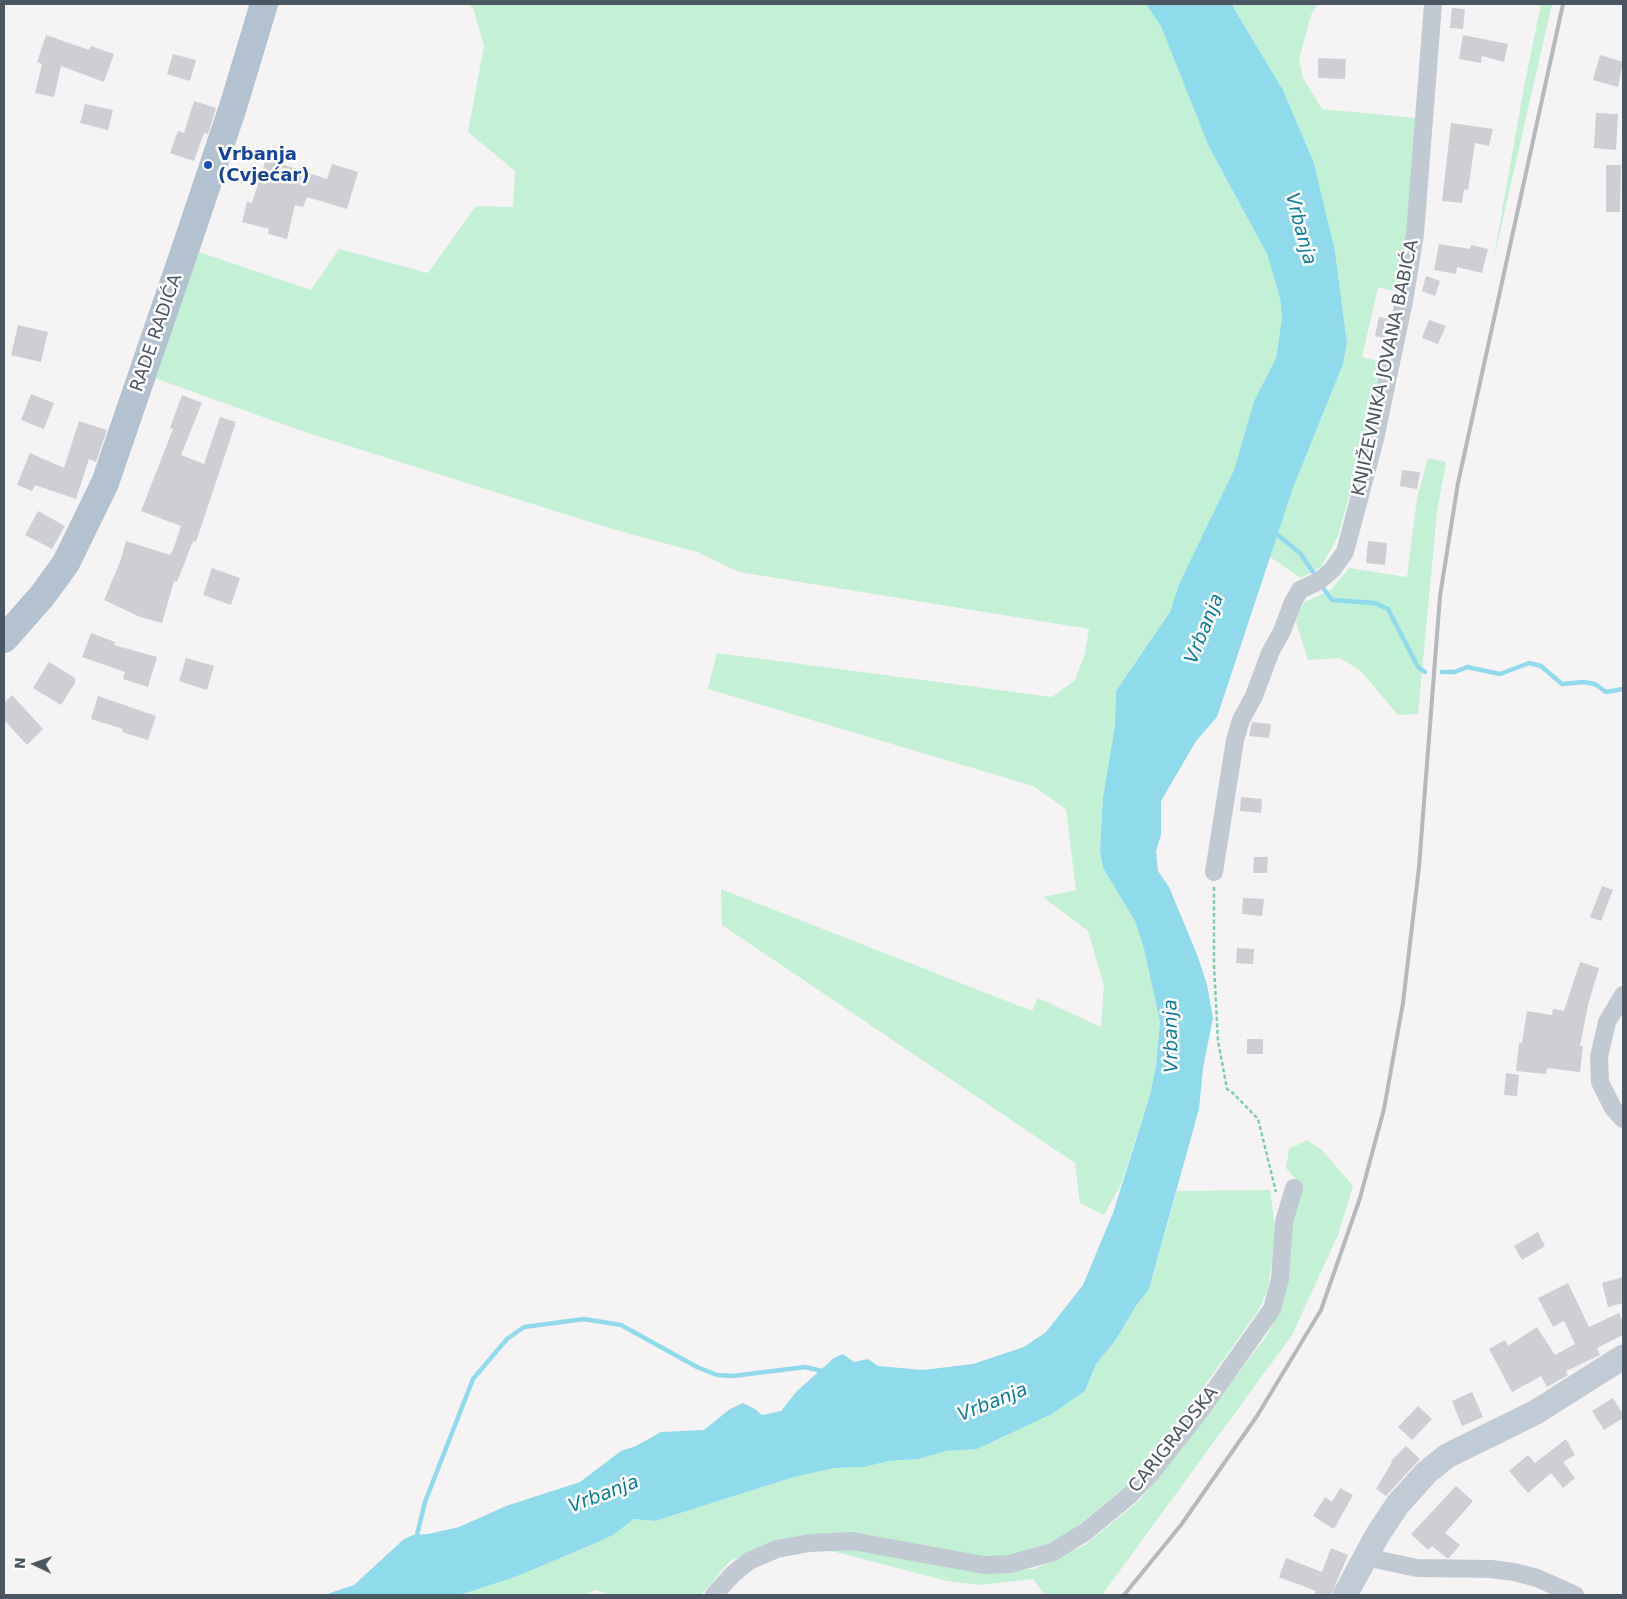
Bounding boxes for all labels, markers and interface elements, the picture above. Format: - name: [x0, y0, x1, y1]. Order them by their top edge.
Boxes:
- place label: Vrbanja (Cvjećar): [218, 144, 309, 186]
- marker: Vrbanja (Cvjećar): [202, 159, 214, 171]
- water label: Vrbanja: [1279, 191, 1321, 267]
- street label: KNJIŽEVNIKA JOVANA BABIĆA: [1348, 238, 1424, 498]
- street label: RADE RADIĆA: [127, 271, 187, 395]
- water label: Vrbanja: [1181, 591, 1229, 667]
- water label: Vrbanja: [1160, 999, 1184, 1073]
- water label: Vrbanja: [955, 1379, 1031, 1427]
- street label: CARIGRADSKA: [1125, 1383, 1223, 1497]
- water label: Vrbanja: [566, 1471, 642, 1519]
- north arrow: [10, 1539, 60, 1589]
- text: N: [12, 1557, 28, 1569]

